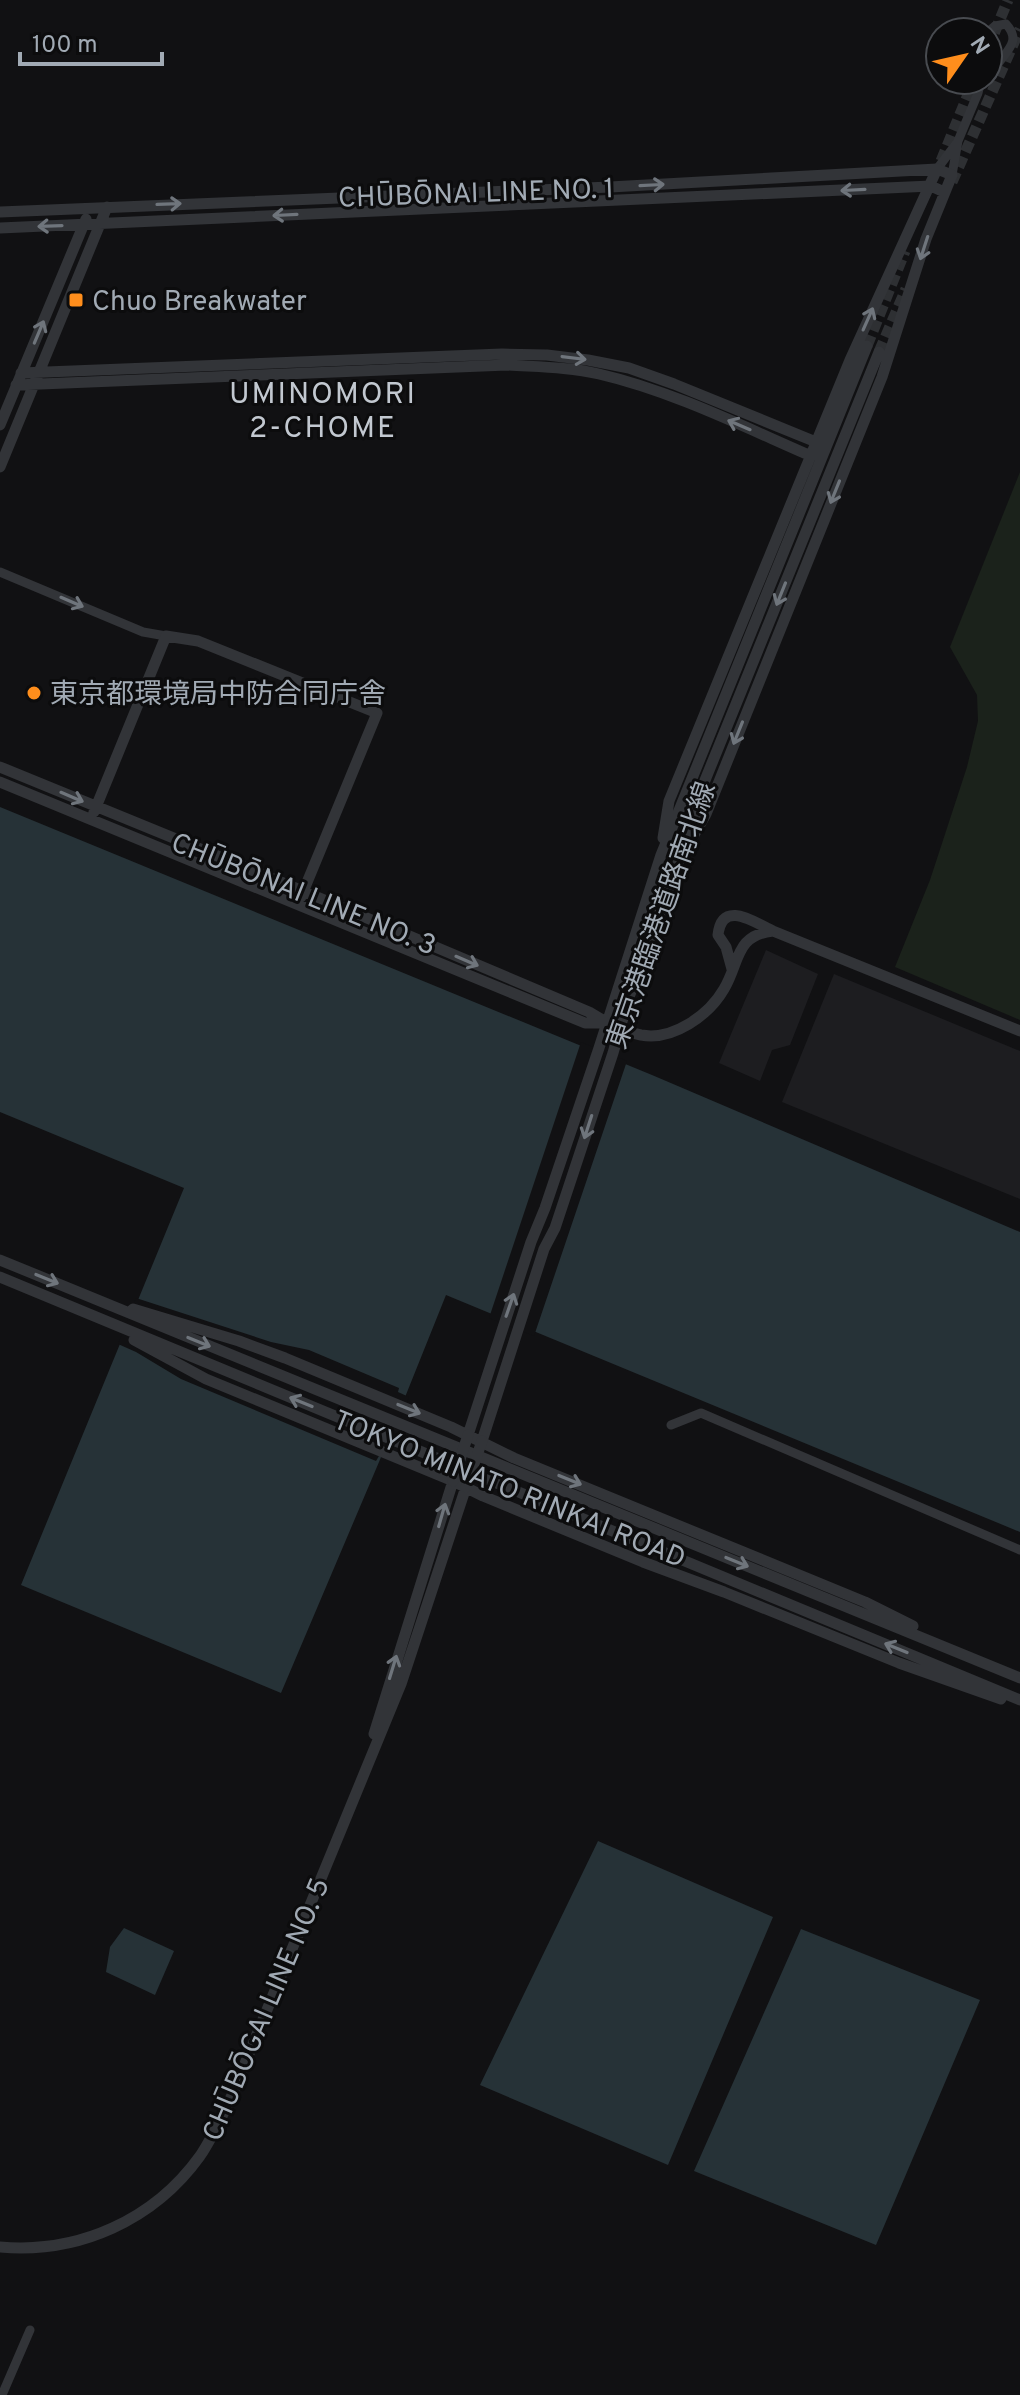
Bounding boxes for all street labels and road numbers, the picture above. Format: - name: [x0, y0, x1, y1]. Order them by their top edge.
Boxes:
- street label: CHŪBŌNAI LINE NO. 1: [337, 171, 615, 218]
- street label: 東京港臨港道路南北線: [600, 778, 725, 1054]
- street label: CHŪBŌNAI LINE NO. 3: [165, 825, 441, 965]
- street label: TOKYO MINATO RINKAI ROAD: [327, 1403, 690, 1578]
- street label: CHŪBŌGAI LINE NO. 5: [195, 1873, 340, 2147]

